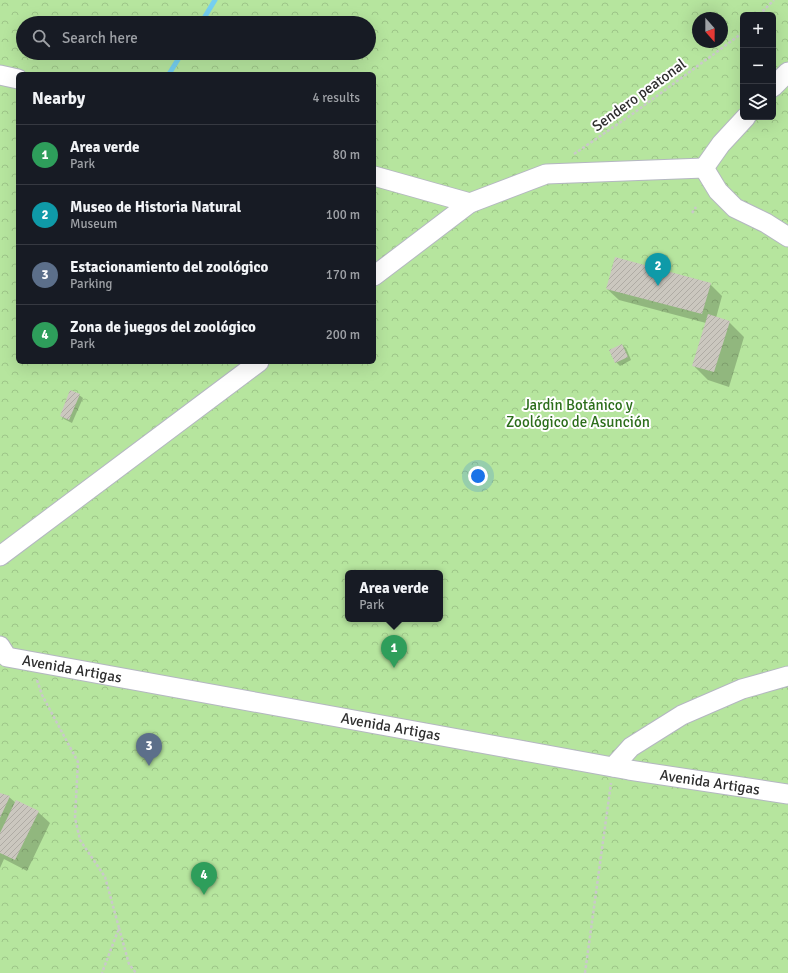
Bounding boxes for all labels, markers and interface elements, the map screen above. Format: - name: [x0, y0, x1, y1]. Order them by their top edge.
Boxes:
- north arrow: [692, 12, 728, 48]
- map controls: [740, 12, 776, 120]
- button: +: [740, 12, 776, 48]
- search box: [16, 16, 376, 60]
- icon: search: [30, 27, 52, 49]
- text: Search here: [62, 29, 138, 47]
- button: −: [740, 48, 776, 84]
- street label: Sendero peatonal: [588, 55, 690, 135]
- button: layers: [740, 84, 776, 120]
- text: Nearby: [32, 88, 85, 109]
- text: 4 results: [312, 90, 360, 106]
- text: Area verde: [70, 138, 140, 156]
- text: 1: [41, 147, 49, 163]
- text: 80 m: [333, 147, 360, 163]
- text: Park: [70, 156, 95, 172]
- text: Museo de Historia Natural: [70, 198, 241, 216]
- text: 2: [41, 207, 49, 223]
- text: 100 m: [326, 207, 360, 223]
- text: Museum: [70, 216, 117, 232]
- pin: 2: [645, 253, 671, 286]
- text: Estacionamiento del zoológico: [70, 258, 268, 276]
- text: 3: [41, 267, 49, 283]
- text: 170 m: [326, 267, 360, 283]
- text: Parking: [70, 276, 112, 292]
- text: Zona de juegos del zoológico: [70, 318, 256, 336]
- text: 4: [41, 327, 49, 343]
- text: 200 m: [326, 327, 360, 343]
- text: Park: [70, 336, 95, 352]
- park label: Jardín Botánico y Zoológico de Asunción: [506, 396, 650, 431]
- your location: [468, 466, 488, 486]
- popup: [345, 570, 443, 622]
- text: Area verde: [359, 579, 429, 597]
- text: Park: [359, 597, 384, 613]
- pin: 1: [381, 635, 407, 668]
- street label: Avenida Artigas: [21, 651, 124, 687]
- street label: Avenida Artigas: [339, 709, 442, 745]
- pin: 3: [136, 733, 162, 766]
- street label: Avenida Artigas: [659, 766, 761, 799]
- pin: 4: [191, 862, 217, 895]

